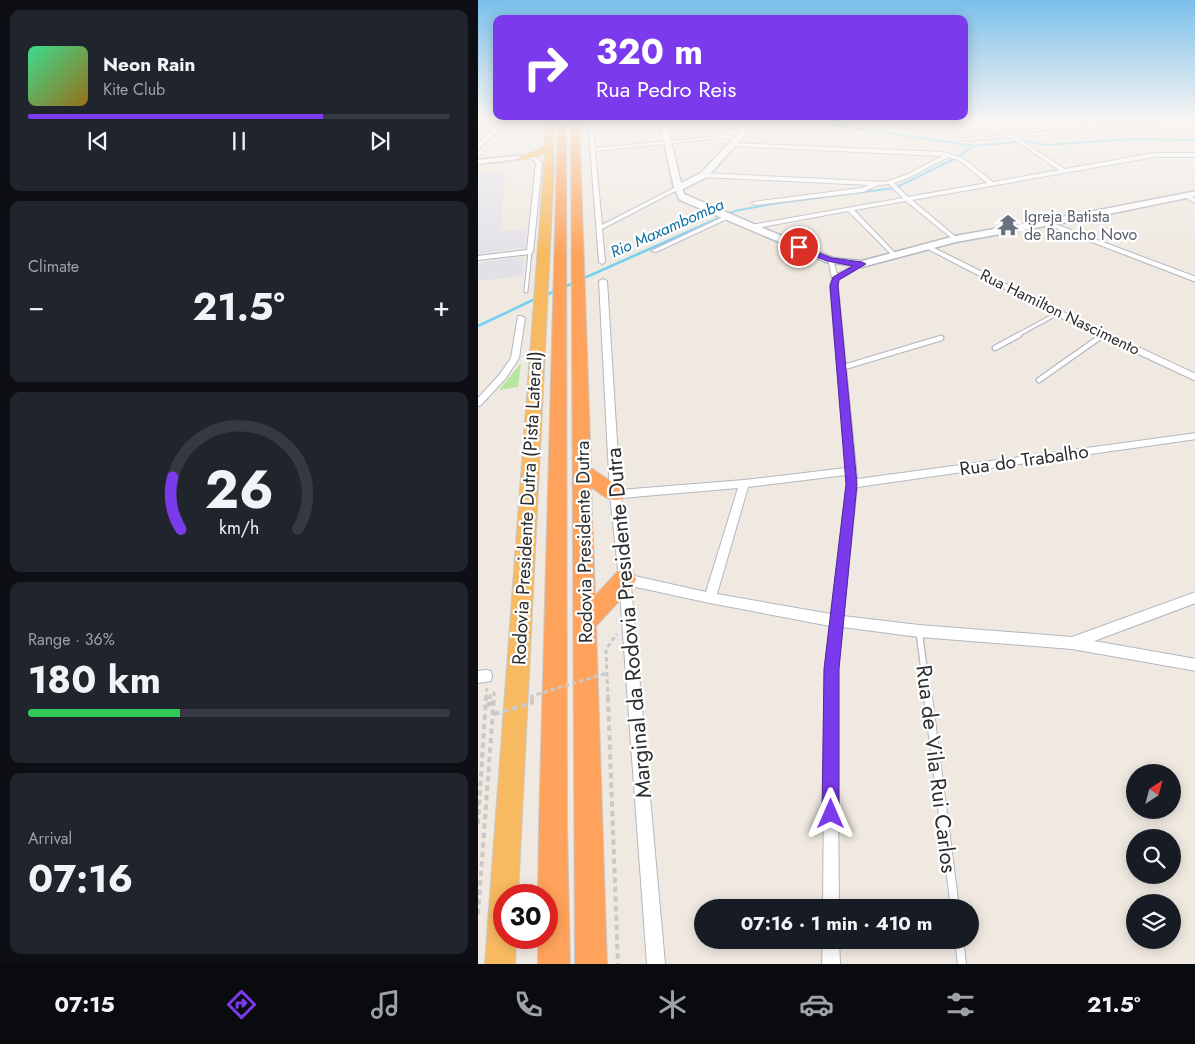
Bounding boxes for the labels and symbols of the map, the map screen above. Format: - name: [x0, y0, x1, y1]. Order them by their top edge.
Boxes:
- water label: Rio Maxambomba: [607, 193, 728, 263]
- place label: Igreja Batista de Rancho Novo: [1024, 205, 1137, 246]
- temple icon: Igreja Batista de Rancho Novo: [995, 212, 1021, 238]
- pin: [778, 226, 820, 268]
- street label: Rua Hamilton Nascimento: [976, 263, 1144, 361]
- street label: Rodovia Presidente Dutra (Pista Lateral): [505, 350, 549, 666]
- street label: Rua do Trabalho: [958, 438, 1090, 482]
- street label: Rodovia Presidente Dutra: [569, 441, 599, 643]
- street label: Marginal da Rodovia Presidente Dutra: [597, 446, 659, 800]
- street label: Rua de Vila Rui Carlos: [908, 663, 966, 875]
- north arrow: [1126, 764, 1180, 819]
- position arrow: [804, 787, 856, 839]
- speed limit sign: 30: [493, 884, 558, 949]

